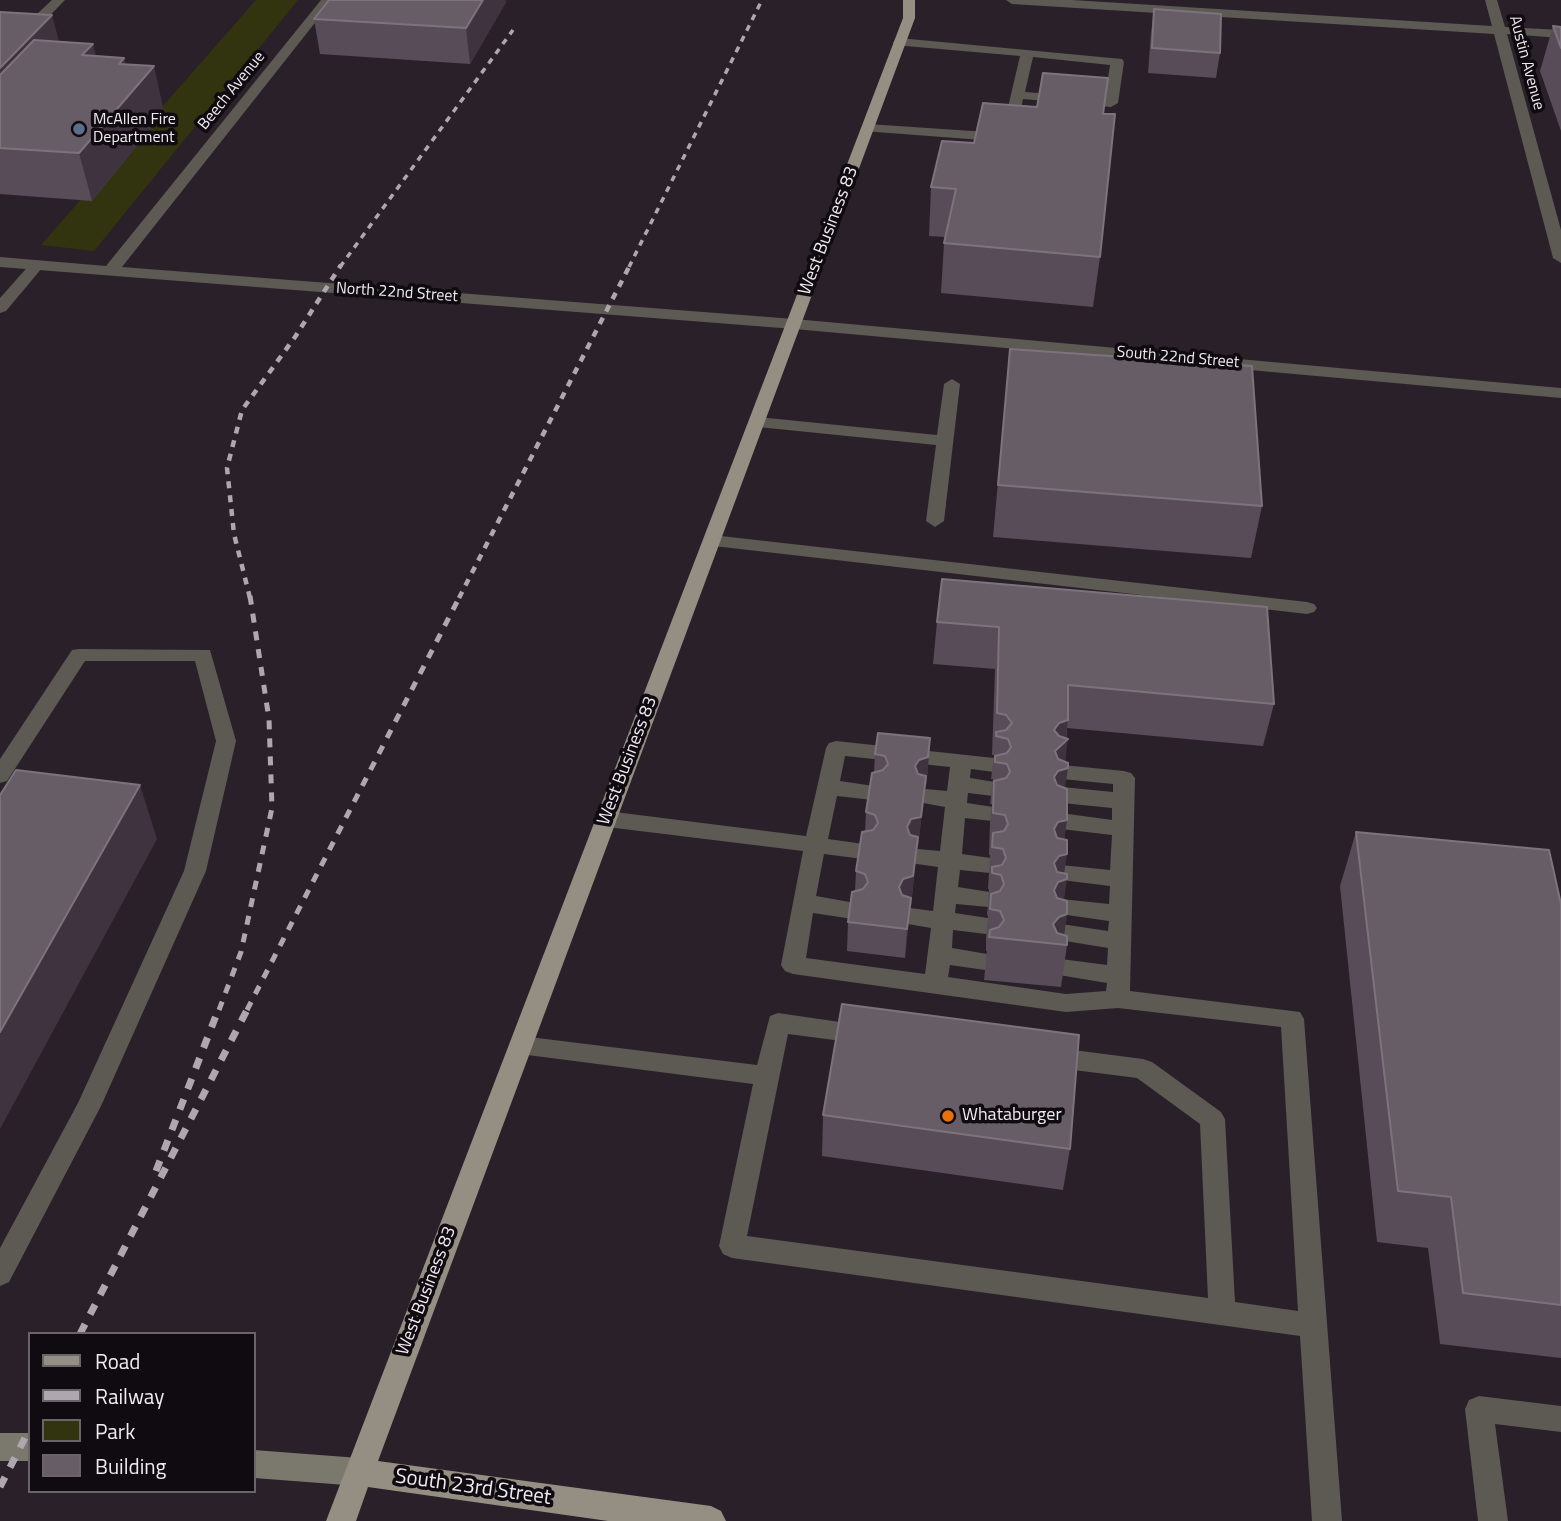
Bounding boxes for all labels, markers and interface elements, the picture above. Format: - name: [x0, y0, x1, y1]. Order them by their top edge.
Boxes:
- street label: Austin Avenue: [1504, 14, 1548, 112]
- street label: Beech Avenue: [195, 48, 269, 134]
- place label: McAllen Fire Department: [93, 110, 176, 148]
- marker: McAllen Fire Department: [71, 121, 87, 137]
- street label: West Business 83: [795, 164, 863, 298]
- street label: North 22nd Street: [335, 279, 459, 307]
- street label: South 22nd Street: [1116, 343, 1240, 373]
- street label: West Business 83: [594, 694, 662, 828]
- place label: Whataburger: [962, 1105, 1062, 1127]
- marker: Whataburger: [940, 1108, 956, 1124]
- street label: West Business 83: [393, 1224, 461, 1358]
- legend: [28, 1332, 256, 1493]
- text: Road: [95, 1345, 140, 1377]
- text: Railway: [95, 1380, 164, 1412]
- text: Park: [95, 1415, 135, 1447]
- text: Building: [95, 1450, 166, 1482]
- street label: South 23rd Street: [393, 1465, 553, 1511]

